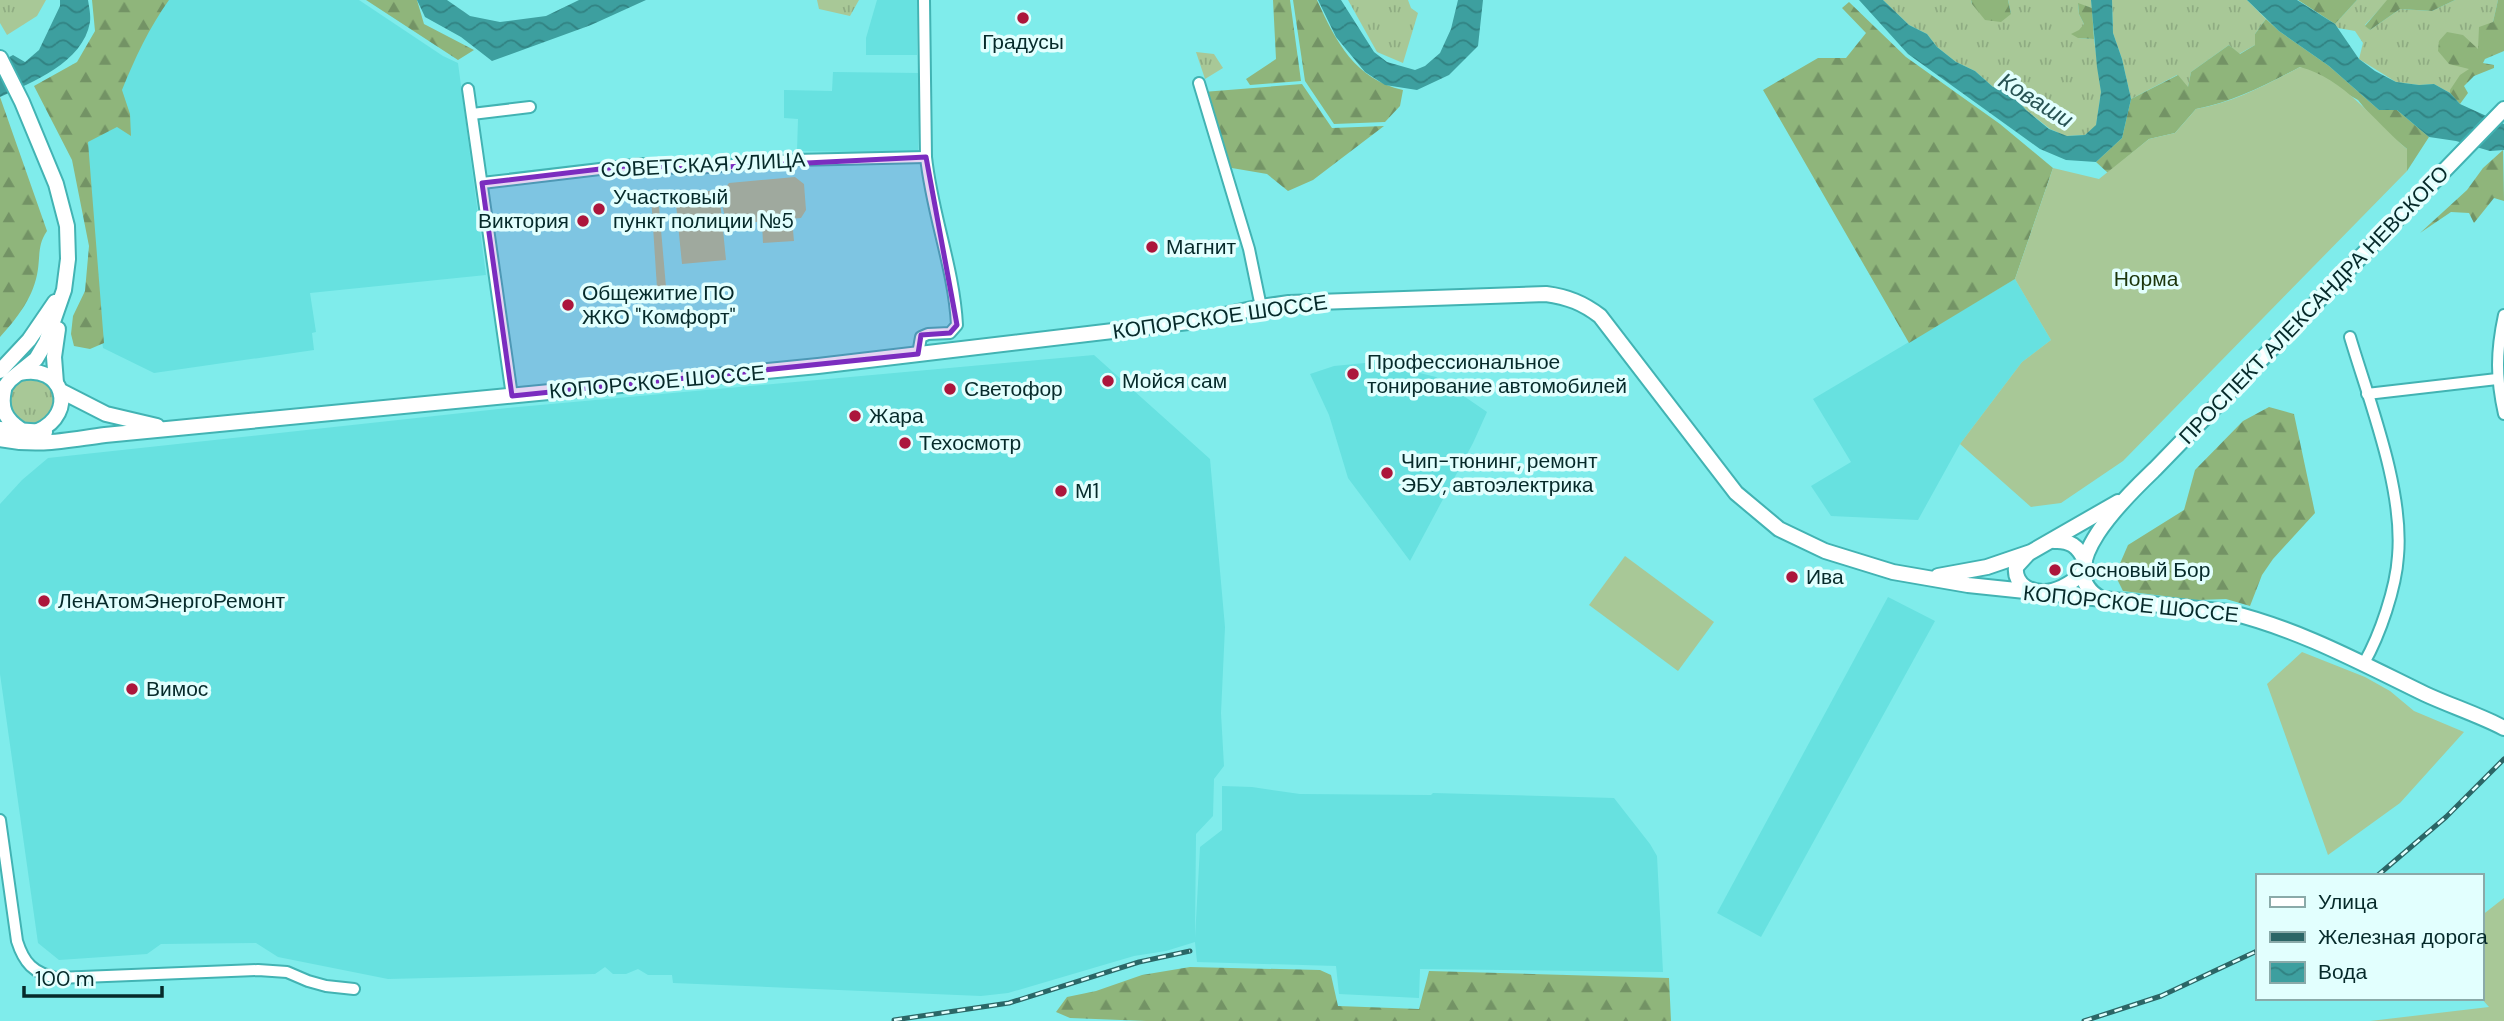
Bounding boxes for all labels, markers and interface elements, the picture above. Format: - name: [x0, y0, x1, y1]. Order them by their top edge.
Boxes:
- marker: Градусы: [1015, 10, 1031, 26]
- place label: Градусы: [982, 28, 1064, 56]
- water label: Коваши: [1993, 65, 2079, 135]
- street label: СОВЕТСКАЯ УЛИЦА: [600, 146, 806, 184]
- street label: ПРОСПЕКТ АЛЕКСАНДРА НЕВСКОГО: [2173, 160, 2455, 450]
- place label: Участковый пункт полиции №5: [613, 183, 794, 235]
- marker: Участковый пункт полиции №5: [591, 201, 607, 217]
- place label: Виктория: [478, 207, 569, 235]
- marker: Виктория: [575, 213, 591, 229]
- place label: Магнит: [1166, 233, 1236, 261]
- marker: Магнит: [1144, 239, 1160, 255]
- park label: Норма: [2114, 265, 2179, 293]
- place label: Общежитие ПО ЖКО "Комфорт": [582, 279, 736, 331]
- street label: КОПОРСКОЕ ШОССЕ: [1111, 288, 1329, 346]
- marker: Общежитие ПО ЖКО "Комфорт": [560, 297, 576, 313]
- place label: Профессиональное тонирование автомобилей: [1367, 348, 1627, 400]
- street label: КОПОРСКОЕ ШОССЕ: [548, 359, 766, 405]
- marker: Профессиональное тонирование автомобилей: [1345, 366, 1361, 382]
- place label: Мойся сам: [1122, 367, 1227, 395]
- marker: Мойся сам: [1100, 373, 1116, 389]
- place label: Светофор: [964, 375, 1063, 403]
- marker: Светофор: [942, 381, 958, 397]
- place label: Жара: [869, 402, 924, 430]
- marker: Жара: [847, 408, 863, 424]
- place label: Техосмотр: [919, 429, 1021, 457]
- marker: Техосмотр: [897, 435, 913, 451]
- place label: Чип-тюнинг, ремонт ЭБУ, автоэлектрика: [1401, 447, 1598, 499]
- marker: Чип-тюнинг, ремонт ЭБУ, автоэлектрика: [1379, 465, 1395, 481]
- place label: М1: [1075, 477, 1099, 505]
- marker: М1: [1053, 483, 1069, 499]
- place label: Сосновый Бор: [2069, 556, 2210, 584]
- marker: Сосновый Бор: [2047, 562, 2063, 578]
- place label: Ива: [1806, 563, 1844, 591]
- marker: Ива: [1784, 569, 1800, 585]
- street label: КОПОРСКОЕ ШОССЕ: [2022, 579, 2240, 629]
- place label: ЛенАтомЭнергоРемонт: [58, 587, 286, 615]
- marker: ЛенАтомЭнергоРемонт: [36, 593, 52, 609]
- place label: Вимос: [146, 675, 208, 703]
- marker: Вимос: [124, 681, 140, 697]
- legend: [2256, 874, 2483, 1000]
- text: Улица: [2318, 888, 2378, 916]
- text: Железная дорога: [2318, 923, 2488, 951]
- scale bar: [24, 954, 163, 998]
- text: Вода: [2318, 958, 2367, 986]
- text: 100 m: [35, 965, 95, 993]

